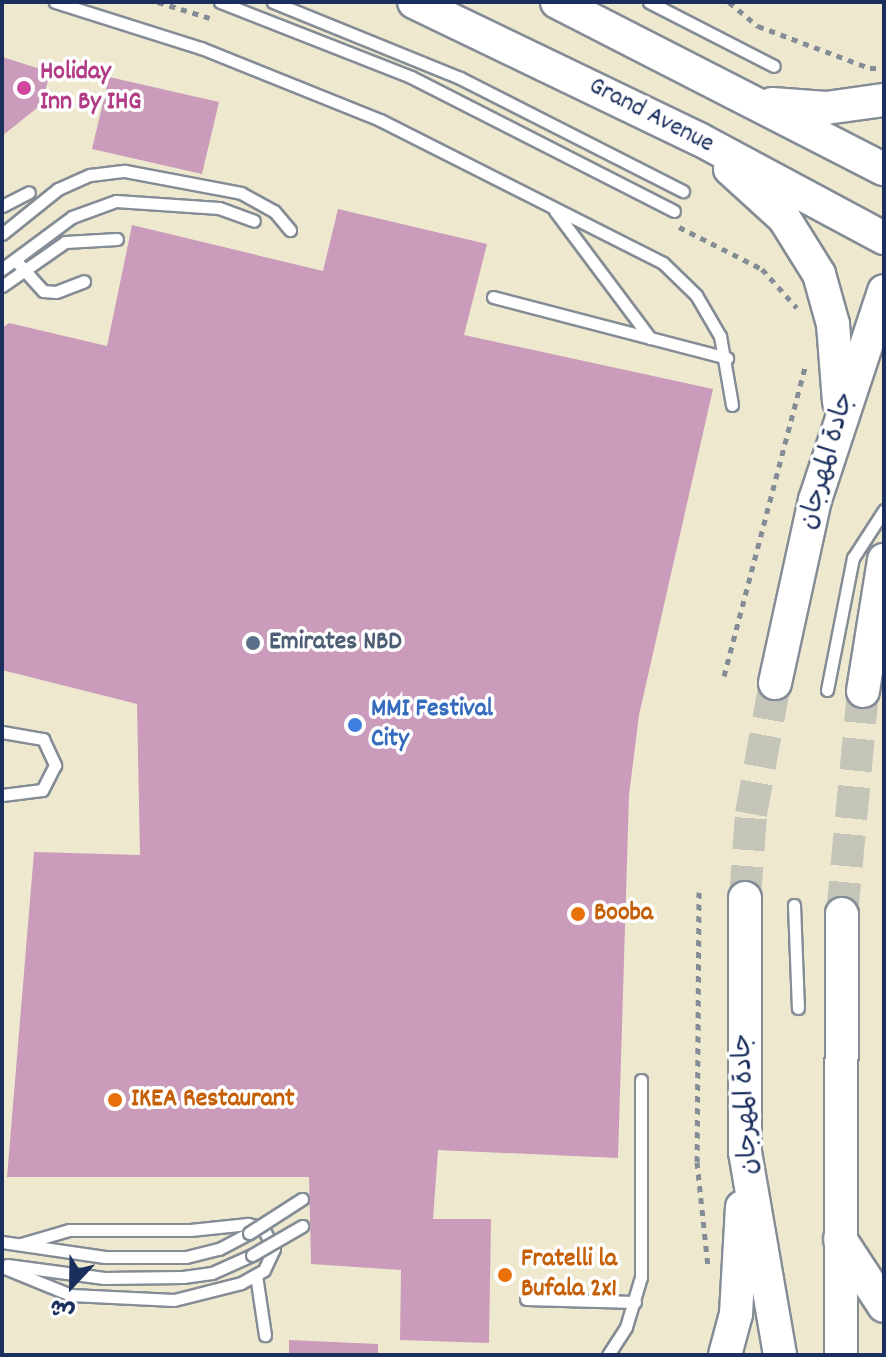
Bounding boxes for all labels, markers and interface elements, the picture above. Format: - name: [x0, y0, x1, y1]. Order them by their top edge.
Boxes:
- place label: Holiday Inn By IHG: [40, 57, 141, 118]
- street label: Grand Avenue: [583, 71, 719, 161]
- marker: Holiday Inn By IHG: [15, 79, 33, 97]
- street label: جادة المهرجان: [793, 389, 863, 533]
- place label: Emirates NBD: [269, 627, 402, 659]
- marker: Emirates NBD: [244, 634, 262, 652]
- place label: MMI Festival City: [371, 694, 493, 756]
- marker: MMI Festival City: [346, 716, 364, 734]
- place label: Booba: [594, 898, 653, 930]
- marker: Booba: [569, 905, 587, 923]
- street label: جادة المهرجان: [728, 1032, 766, 1176]
- place label: IKEA Restaurant: [131, 1084, 295, 1116]
- marker: IKEA Restaurant: [106, 1091, 124, 1109]
- place label: Fratelli la Bufala 2x1: [521, 1244, 617, 1306]
- north arrow: [32, 1245, 112, 1325]
- marker: Fratelli la Bufala 2x1: [496, 1266, 514, 1284]
- text: ش: [46, 1289, 80, 1327]

